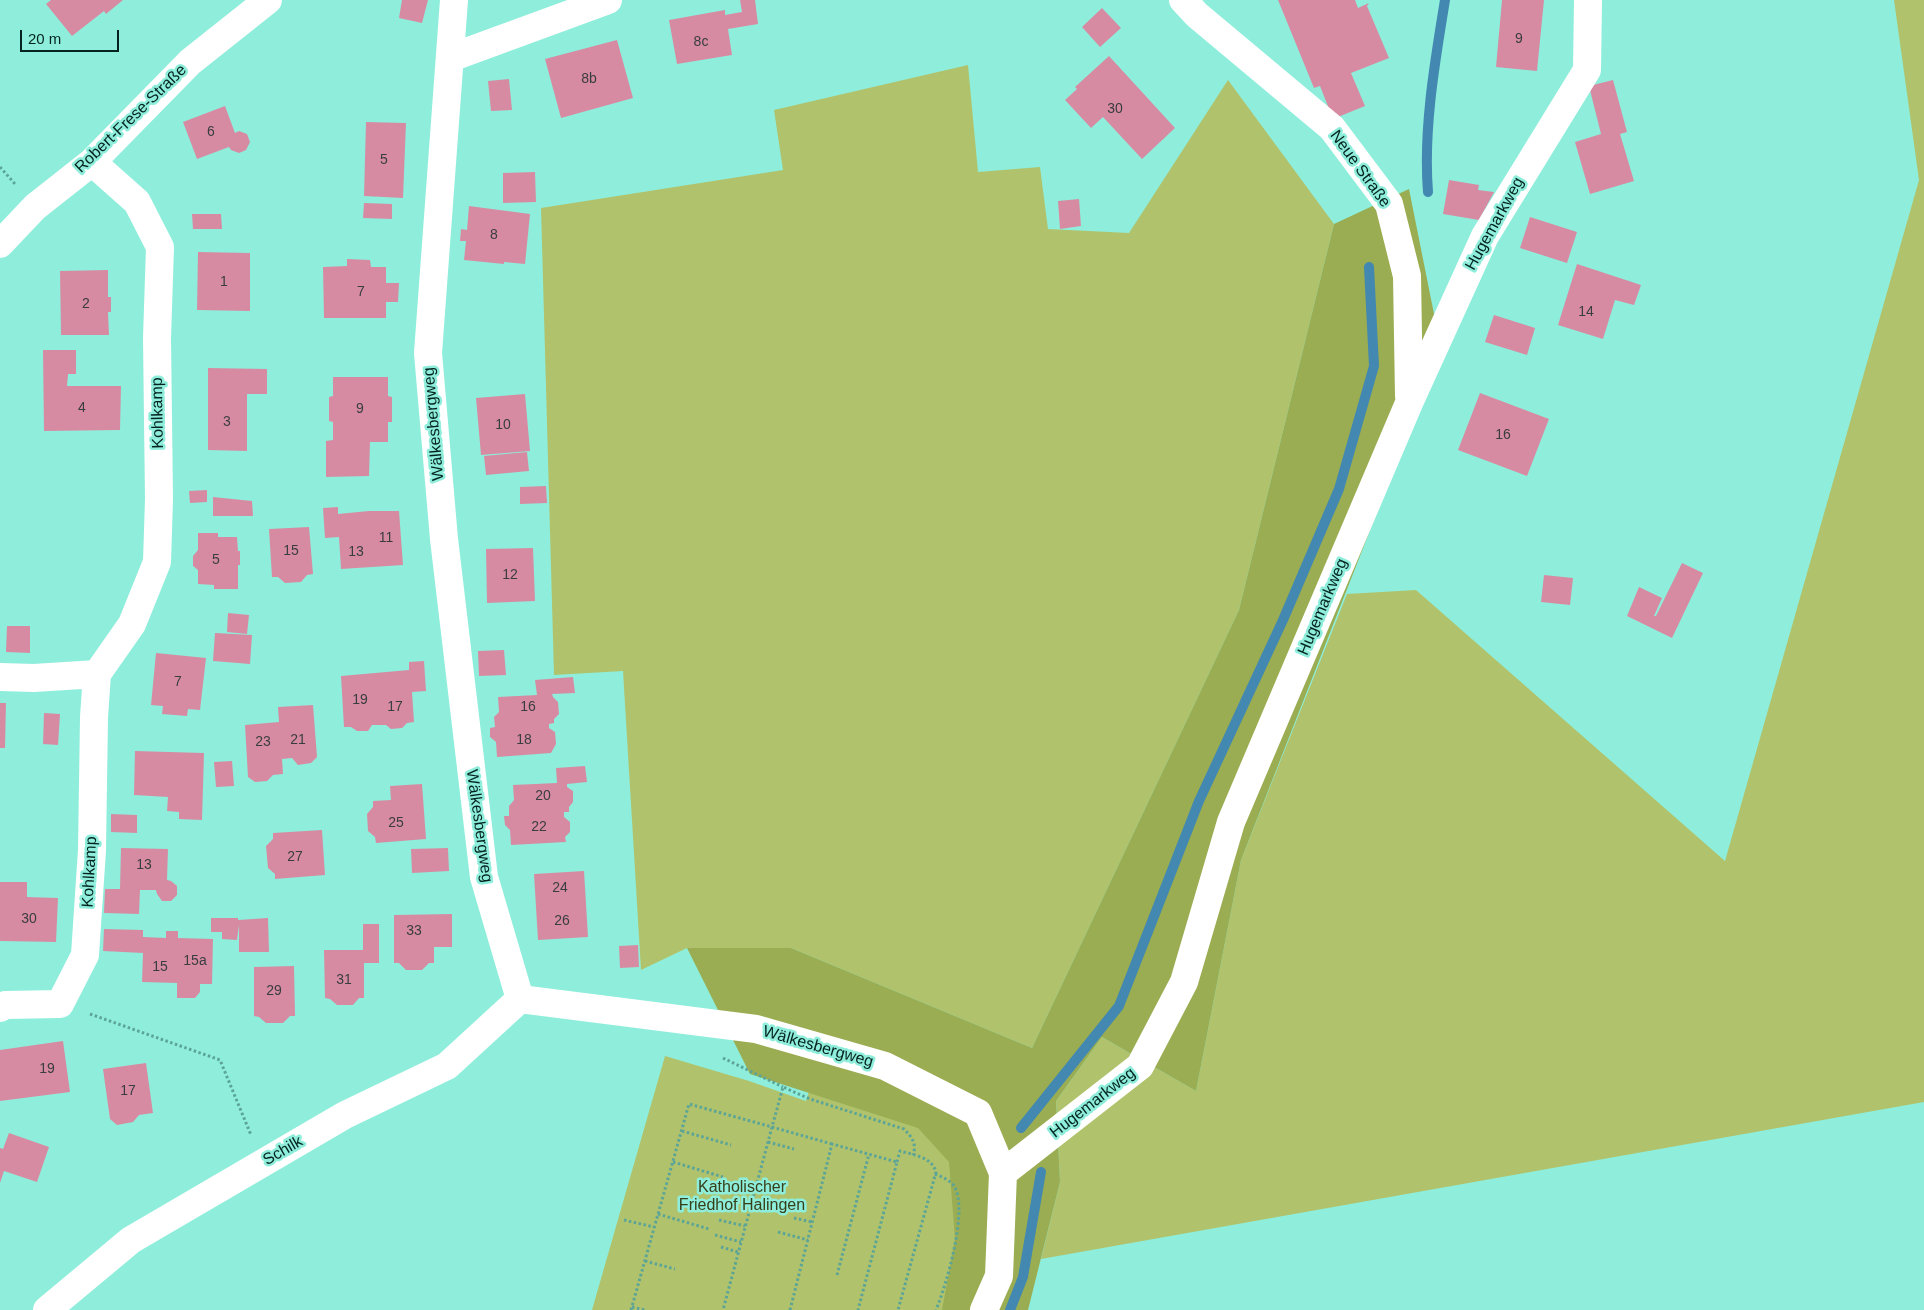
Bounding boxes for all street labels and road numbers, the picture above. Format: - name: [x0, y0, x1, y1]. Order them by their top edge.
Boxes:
- street label: Robert-Frese-Straße: [71, 61, 191, 177]
- street label: Neue Straße: [1326, 127, 1394, 211]
- street label: Hugemarkweg: [1462, 174, 1528, 274]
- street label: Wälkesbergweg: [419, 366, 449, 482]
- street label: Kohlkamp: [148, 377, 168, 449]
- street label: Hugemarkweg: [1294, 556, 1352, 658]
- street label: Wälkesbergweg: [462, 768, 496, 884]
- street label: Kohlkamp: [79, 836, 101, 908]
- street label: Wälkesbergweg: [761, 1022, 875, 1072]
- street label: Hugemarkweg: [1046, 1064, 1140, 1142]
- street label: Schilk: [260, 1132, 306, 1170]

